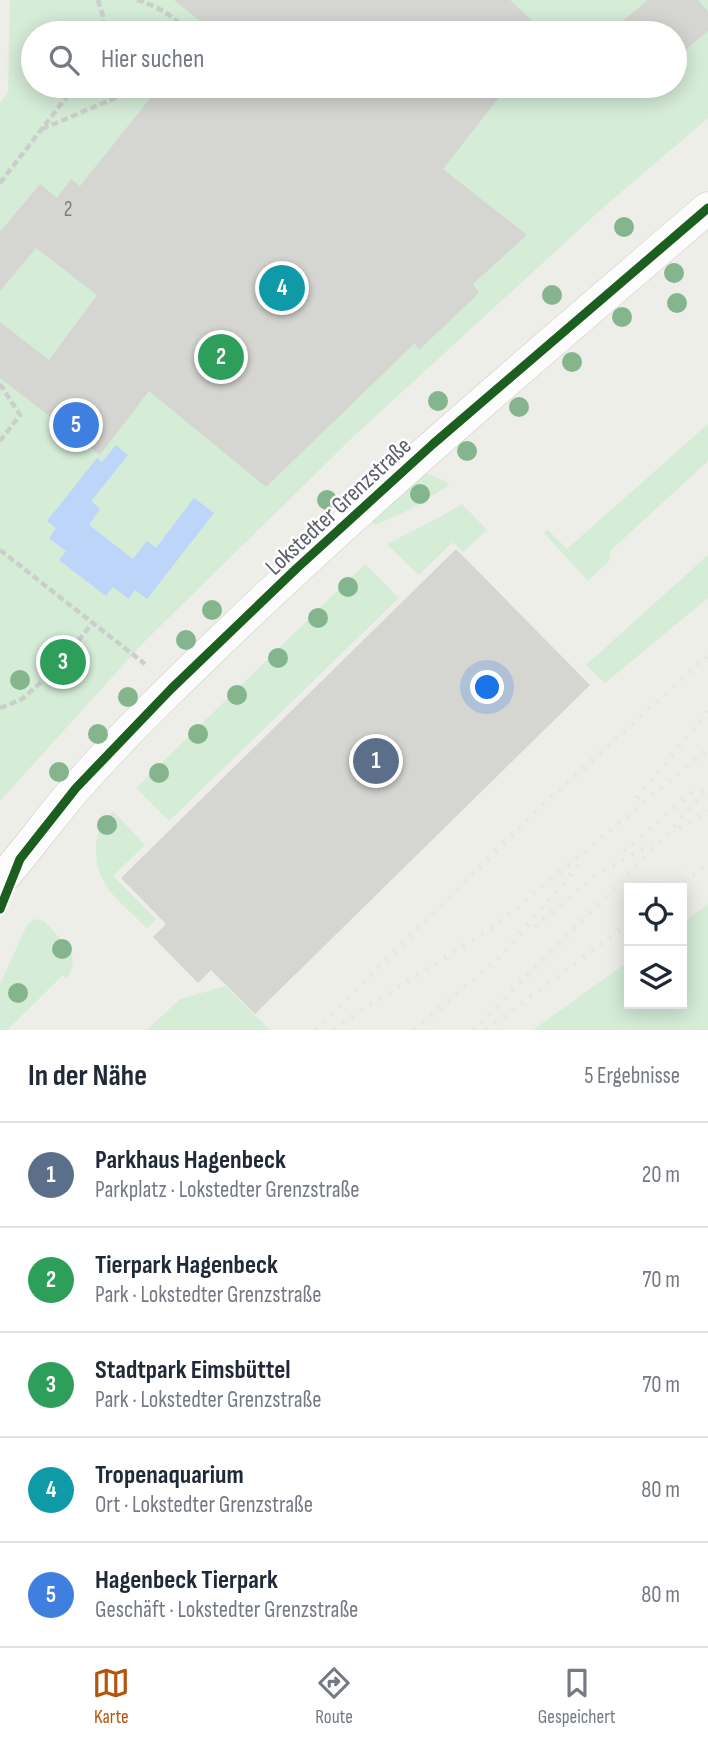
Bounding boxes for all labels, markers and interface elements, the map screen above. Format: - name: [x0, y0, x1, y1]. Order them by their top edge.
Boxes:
- search box: [21, 21, 687, 98]
- icon: search: [45, 41, 83, 79]
- text: Hier suchen: [101, 44, 204, 75]
- house number: 2: [64, 197, 72, 222]
- pin: 4: [259, 262, 305, 314]
- pin: 2: [198, 331, 244, 383]
- pin: 5: [53, 399, 99, 451]
- street label: Lokstedter Grenzstraße: [259, 431, 417, 581]
- pin: 3: [40, 636, 86, 688]
- your location: [470, 670, 504, 704]
- pin: 1: [353, 735, 399, 787]
- map controls: [624, 883, 687, 1009]
- button: locate: [624, 883, 687, 946]
- button: layers: [624, 946, 687, 1009]
- text: In der Nähe: [28, 1058, 147, 1094]
- text: 5 Ergebnisse: [584, 1062, 680, 1090]
- text: Parkhaus Hagenbeck: [95, 1145, 286, 1176]
- text: 1: [46, 1161, 56, 1189]
- text: 20 m: [642, 1161, 680, 1189]
- text: Parkplatz · Lokstedter Grenzstraße: [95, 1176, 360, 1204]
- text: Tierpark Hagenbeck: [95, 1250, 278, 1281]
- text: 2: [46, 1266, 56, 1294]
- text: 70 m: [642, 1266, 680, 1294]
- text: Park · Lokstedter Grenzstraße: [95, 1281, 321, 1309]
- text: Stadtpark Eimsbüttel: [95, 1355, 291, 1386]
- text: 3: [46, 1371, 56, 1399]
- text: 70 m: [642, 1371, 680, 1399]
- text: Park · Lokstedter Grenzstraße: [95, 1386, 321, 1414]
- text: Tropenaquarium: [95, 1460, 244, 1491]
- text: 4: [46, 1476, 56, 1504]
- text: 80 m: [641, 1476, 680, 1504]
- text: Ort · Lokstedter Grenzstraße: [95, 1491, 313, 1519]
- text: Hagenbeck Tierpark: [95, 1565, 278, 1596]
- text: 5: [46, 1581, 56, 1609]
- text: 80 m: [641, 1581, 680, 1609]
- text: Geschäft · Lokstedter Grenzstraße: [95, 1596, 358, 1624]
- tab: Karte: [92, 1664, 130, 1729]
- tab: Route: [315, 1664, 353, 1729]
- tab: Gespeichert: [538, 1664, 616, 1729]

